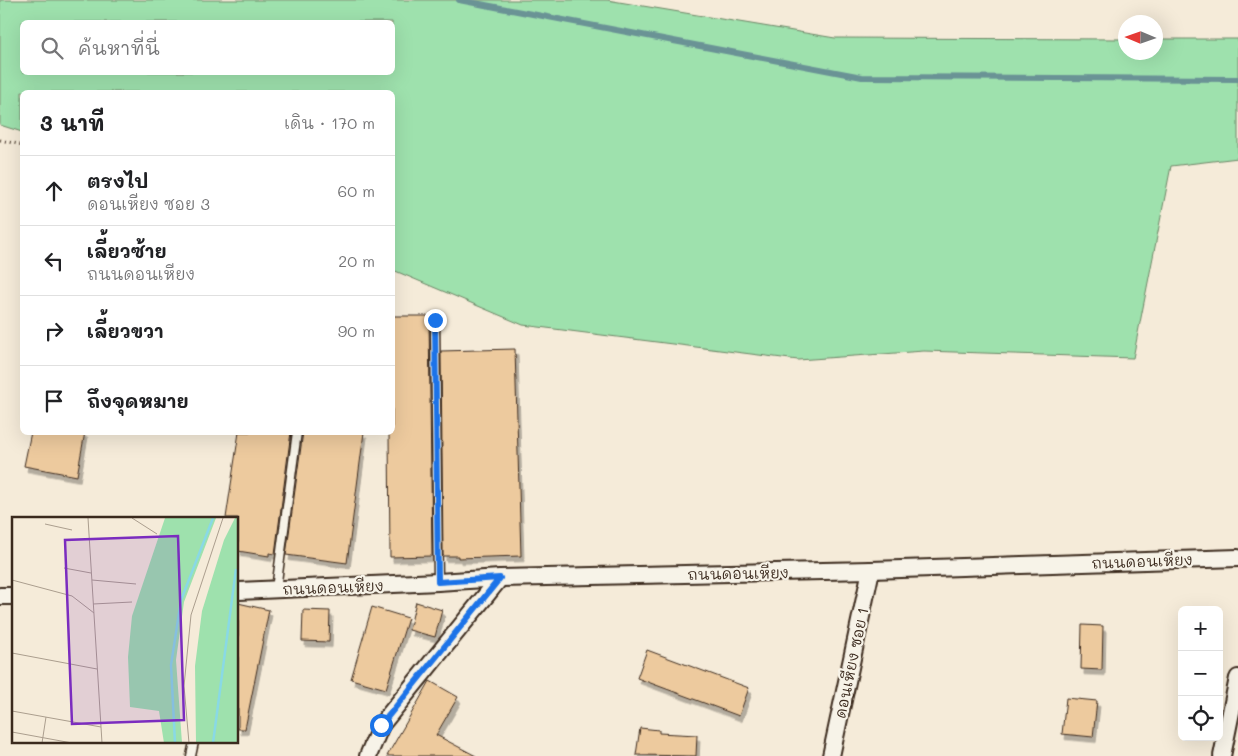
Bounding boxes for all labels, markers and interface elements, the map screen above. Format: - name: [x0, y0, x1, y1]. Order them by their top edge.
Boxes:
- north arrow: [1118, 15, 1163, 60]
- search box: [20, 20, 395, 75]
- icon: search: [38, 34, 66, 62]
- text: ค้นหาที่นี่: [78, 35, 160, 60]
- text: 3 นาที: [40, 109, 104, 136]
- text: เดิน · 170 m: [284, 112, 375, 133]
- text: ตรงไป: [87, 168, 148, 193]
- icon: ahead: [40, 177, 68, 205]
- text: 60 m: [338, 180, 375, 201]
- text: ดอนเหียง ซอย 3: [87, 193, 210, 214]
- text: เลี้ยวซ้าย: [87, 238, 167, 263]
- icon: left: [40, 247, 68, 275]
- text: 20 m: [338, 250, 375, 271]
- text: ถนนดอนเหียง: [87, 263, 195, 284]
- route end: [424, 309, 447, 332]
- icon: right: [40, 317, 68, 345]
- text: เลี้ยวขวา: [87, 318, 164, 343]
- text: 90 m: [338, 320, 375, 341]
- icon: arrive: [40, 387, 68, 415]
- text: ถึงจุดหมาย: [87, 388, 189, 413]
- inset map: [12, 517, 239, 744]
- street label: ถนนดอนเหียง: [1091, 549, 1193, 573]
- street label: ถนนดอนเหียง: [687, 562, 789, 584]
- street label: ถนนดอนเหียง: [282, 575, 384, 599]
- street label: ดอนเหียง ซอย 1: [829, 606, 873, 720]
- map controls: [1178, 606, 1223, 741]
- button: +: [1178, 606, 1223, 651]
- button: −: [1178, 651, 1223, 696]
- button: locate: [1178, 696, 1223, 741]
- route start: [370, 714, 393, 737]

